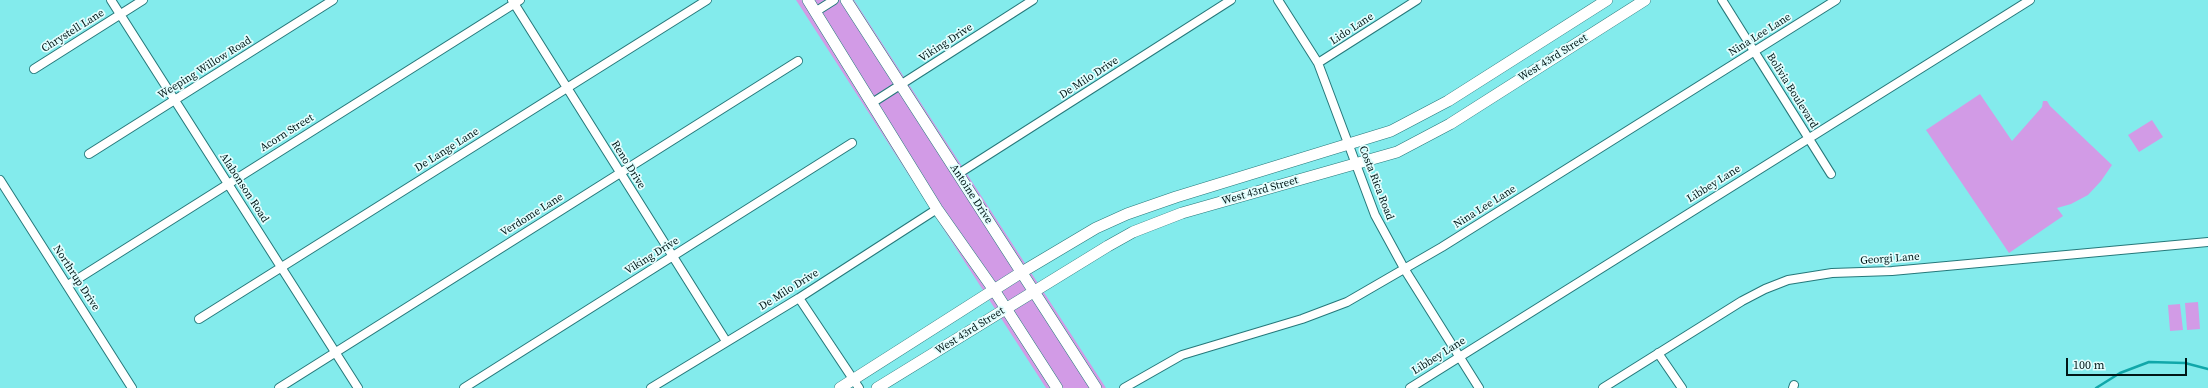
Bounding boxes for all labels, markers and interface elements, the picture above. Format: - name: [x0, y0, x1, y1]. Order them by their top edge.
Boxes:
- street label: Chrystell Lane: [39, 7, 107, 55]
- street label: Lido Lane: [1328, 10, 1376, 48]
- street label: Nina Lee Lane: [1726, 11, 1794, 59]
- street label: Viking Drive: [917, 21, 975, 65]
- street label: West 43rd Street: [1516, 31, 1590, 85]
- street label: Weeping Willow Road: [156, 34, 254, 102]
- street label: Bolivia Boulevard: [1764, 51, 1820, 131]
- street label: De Milo Drive: [1057, 54, 1121, 102]
- street label: Acorn Street: [258, 111, 316, 155]
- street label: De Lange Lane: [413, 125, 481, 175]
- street label: Reno Drive: [608, 138, 648, 192]
- street label: Costa Rica Road: [1356, 144, 1396, 222]
- street label: Alabonson Road: [217, 151, 271, 225]
- street label: Antoine Drive: [947, 162, 995, 226]
- street label: Libbey Lane: [1685, 162, 1743, 206]
- street label: West 43rd Street: [1220, 174, 1300, 208]
- street label: Nina Lee Lane: [1451, 183, 1519, 231]
- street label: Verdome Lane: [498, 190, 566, 240]
- street label: Viking Drive: [623, 234, 681, 278]
- street label: Northrup Drive: [50, 243, 102, 313]
- street label: Georgi Lane: [1860, 250, 1920, 268]
- street label: De Milo Drive: [757, 266, 821, 314]
- street label: West 43rd Street: [933, 304, 1007, 358]
- street label: Libbey Lane: [1410, 334, 1468, 378]
- scale bar: [2068, 350, 2189, 376]
- text: 100 m: [2073, 357, 2105, 373]

